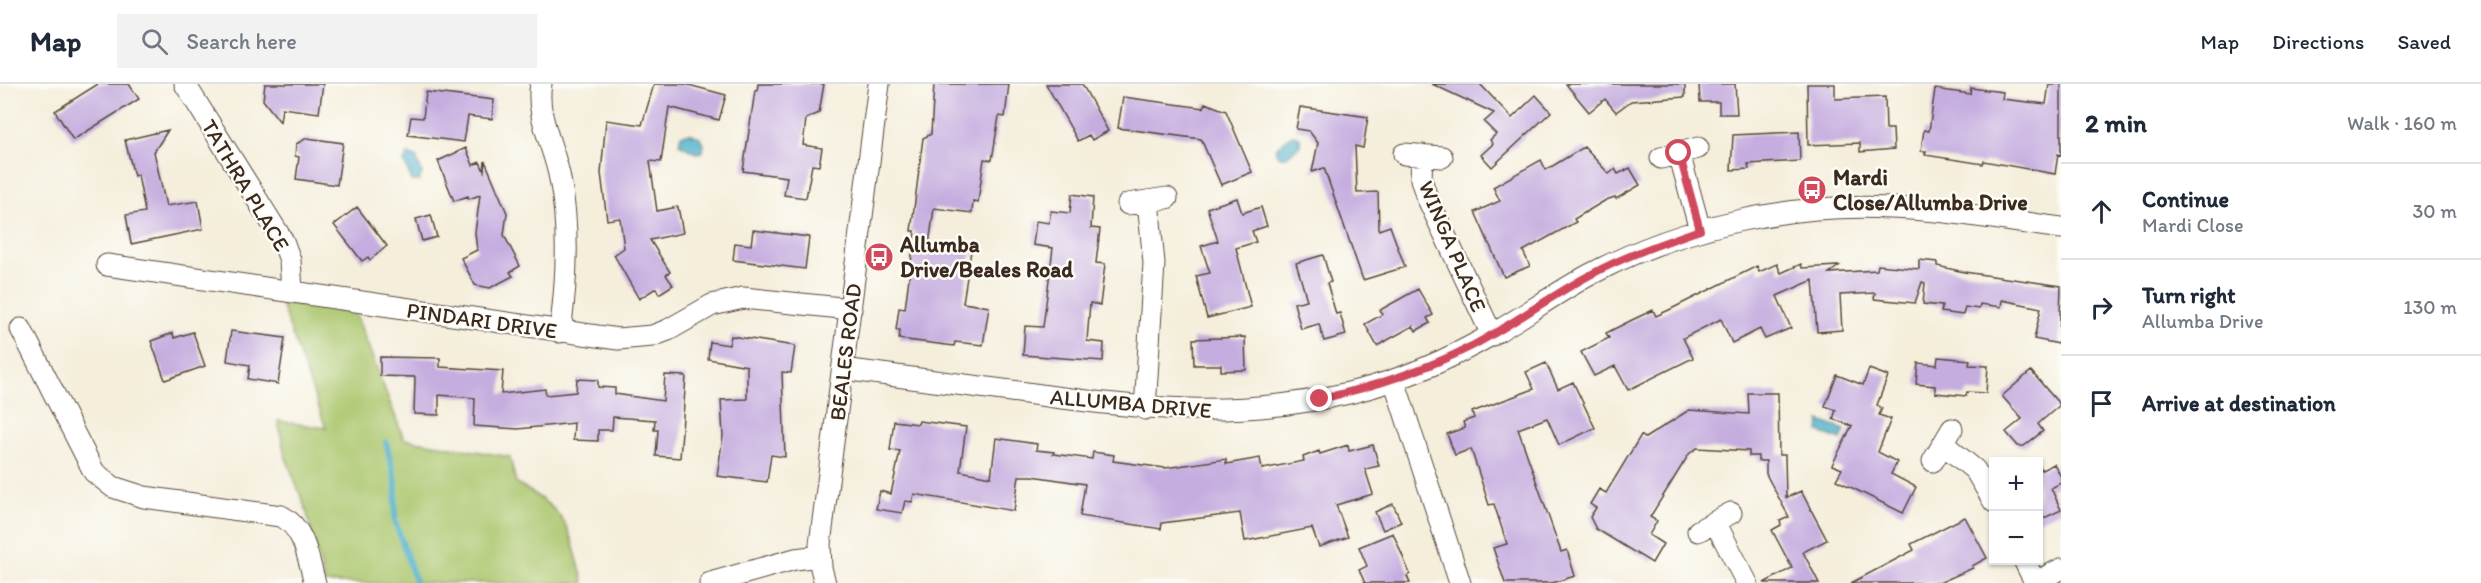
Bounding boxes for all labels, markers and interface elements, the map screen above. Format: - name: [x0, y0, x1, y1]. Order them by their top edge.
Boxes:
- search box: [117, 14, 537, 68]
- text: Map: [30, 24, 81, 58]
- icon: search: [138, 25, 171, 58]
- text: Search here: [186, 28, 297, 55]
- text: Map: [2201, 29, 2239, 54]
- text: Directions: [2272, 29, 2364, 54]
- text: Saved: [2397, 29, 2451, 54]
- text: 2 min: [2085, 107, 2147, 139]
- text: Walk · 160 m: [2347, 111, 2457, 135]
- street label: TATHRA PLACE: [196, 114, 296, 256]
- route start: [1665, 139, 1691, 165]
- place label: Mardi Close/Allumba Drive: [1833, 164, 2028, 216]
- bus stop icon: Mardi Close/Allumba Drive: [1796, 174, 1828, 206]
- street label: WINGA PLACE: [1413, 176, 1492, 316]
- text: Continue: [2142, 186, 2229, 213]
- icon: ahead: [2085, 195, 2118, 228]
- text: 30 m: [2412, 199, 2457, 223]
- text: Mardi Close: [2142, 213, 2244, 237]
- place label: Allumba Drive/Beales Road: [899, 231, 1074, 283]
- bus stop icon: Allumba Drive/Beales Road: [863, 241, 895, 273]
- street label: BEALES ROAD: [824, 282, 867, 422]
- text: Turn right: [2142, 282, 2236, 309]
- icon: right: [2085, 291, 2118, 324]
- text: 130 m: [2403, 295, 2457, 319]
- street label: PINDARI DRIVE: [405, 297, 559, 344]
- text: Allumba Drive: [2142, 309, 2263, 333]
- street label: ALLUMBA DRIVE: [1049, 383, 1213, 424]
- route end: [1306, 385, 1332, 411]
- icon: arrive: [2085, 387, 2118, 420]
- text: Arrive at destination: [2142, 390, 2336, 417]
- map controls: [1989, 457, 2043, 565]
- button: +: [1989, 457, 2043, 511]
- button: −: [1989, 511, 2043, 565]

